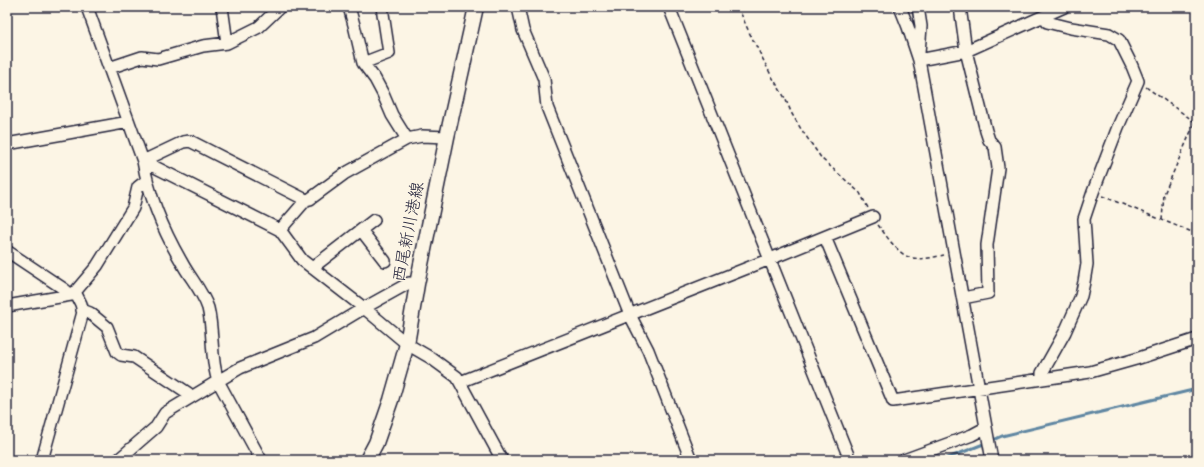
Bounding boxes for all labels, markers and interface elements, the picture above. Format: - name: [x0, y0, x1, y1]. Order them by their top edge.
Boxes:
- street label: 西尾新川港線: [387, 180, 431, 284]

